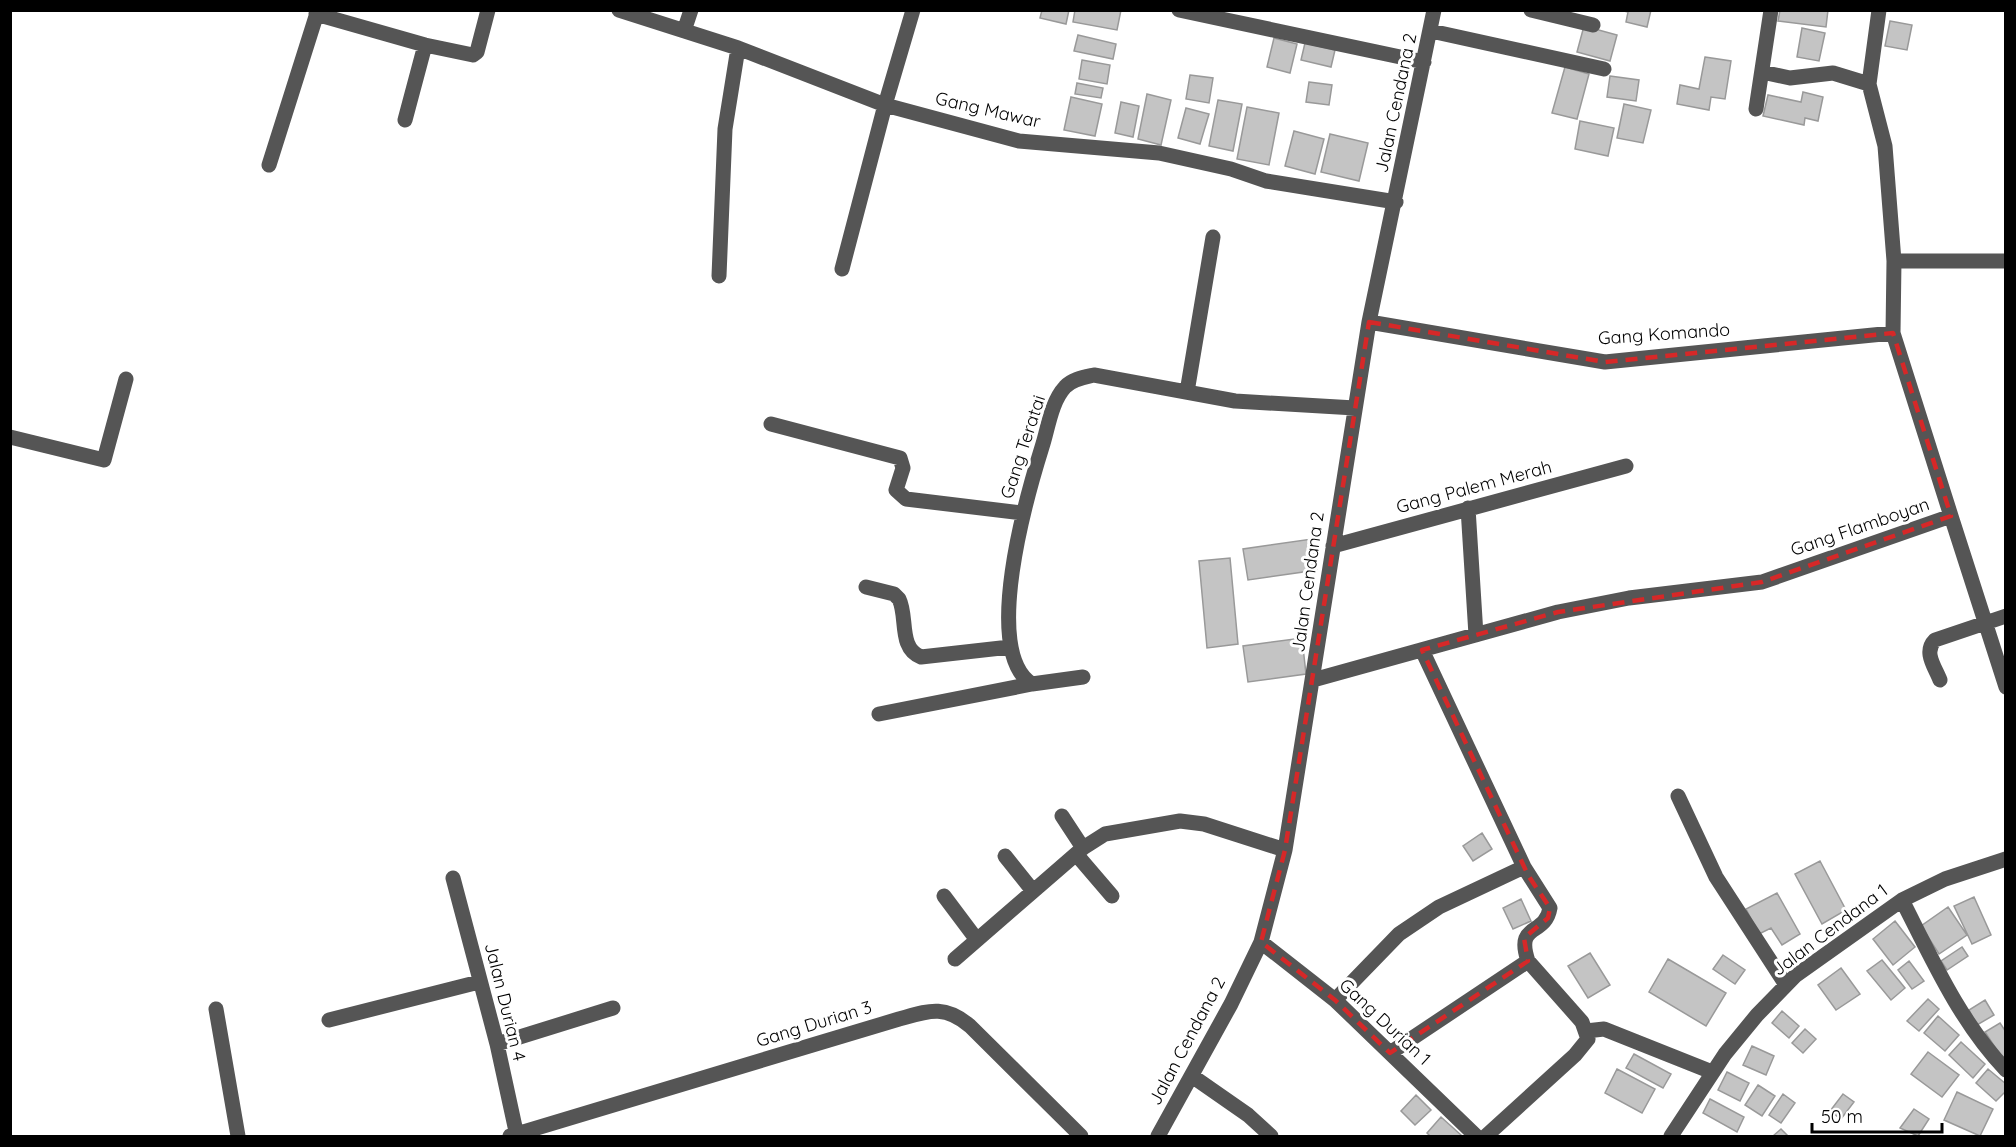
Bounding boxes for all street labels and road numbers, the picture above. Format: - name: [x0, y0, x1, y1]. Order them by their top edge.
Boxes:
- street label: Jalan Cendana 2: [1370, 31, 1422, 175]
- street label: Gang Mawar: [933, 86, 1043, 133]
- street label: Gang Komando: [1597, 317, 1731, 350]
- street label: Gang Teratai: [995, 392, 1050, 502]
- street label: Gang Palem Merah: [1394, 455, 1554, 518]
- street label: Gang Flamboyan: [1787, 492, 1932, 561]
- street label: Jalan Cendana 2: [1286, 510, 1329, 654]
- street label: Jalan Cendana 1: [1767, 879, 1892, 980]
- street label: Jalan Durian 4: [480, 940, 531, 1063]
- street label: Jalan Cendana 2: [1143, 973, 1230, 1109]
- street label: Gang Durian 1: [1335, 973, 1436, 1070]
- street label: Gang Durian 3: [753, 995, 875, 1052]

